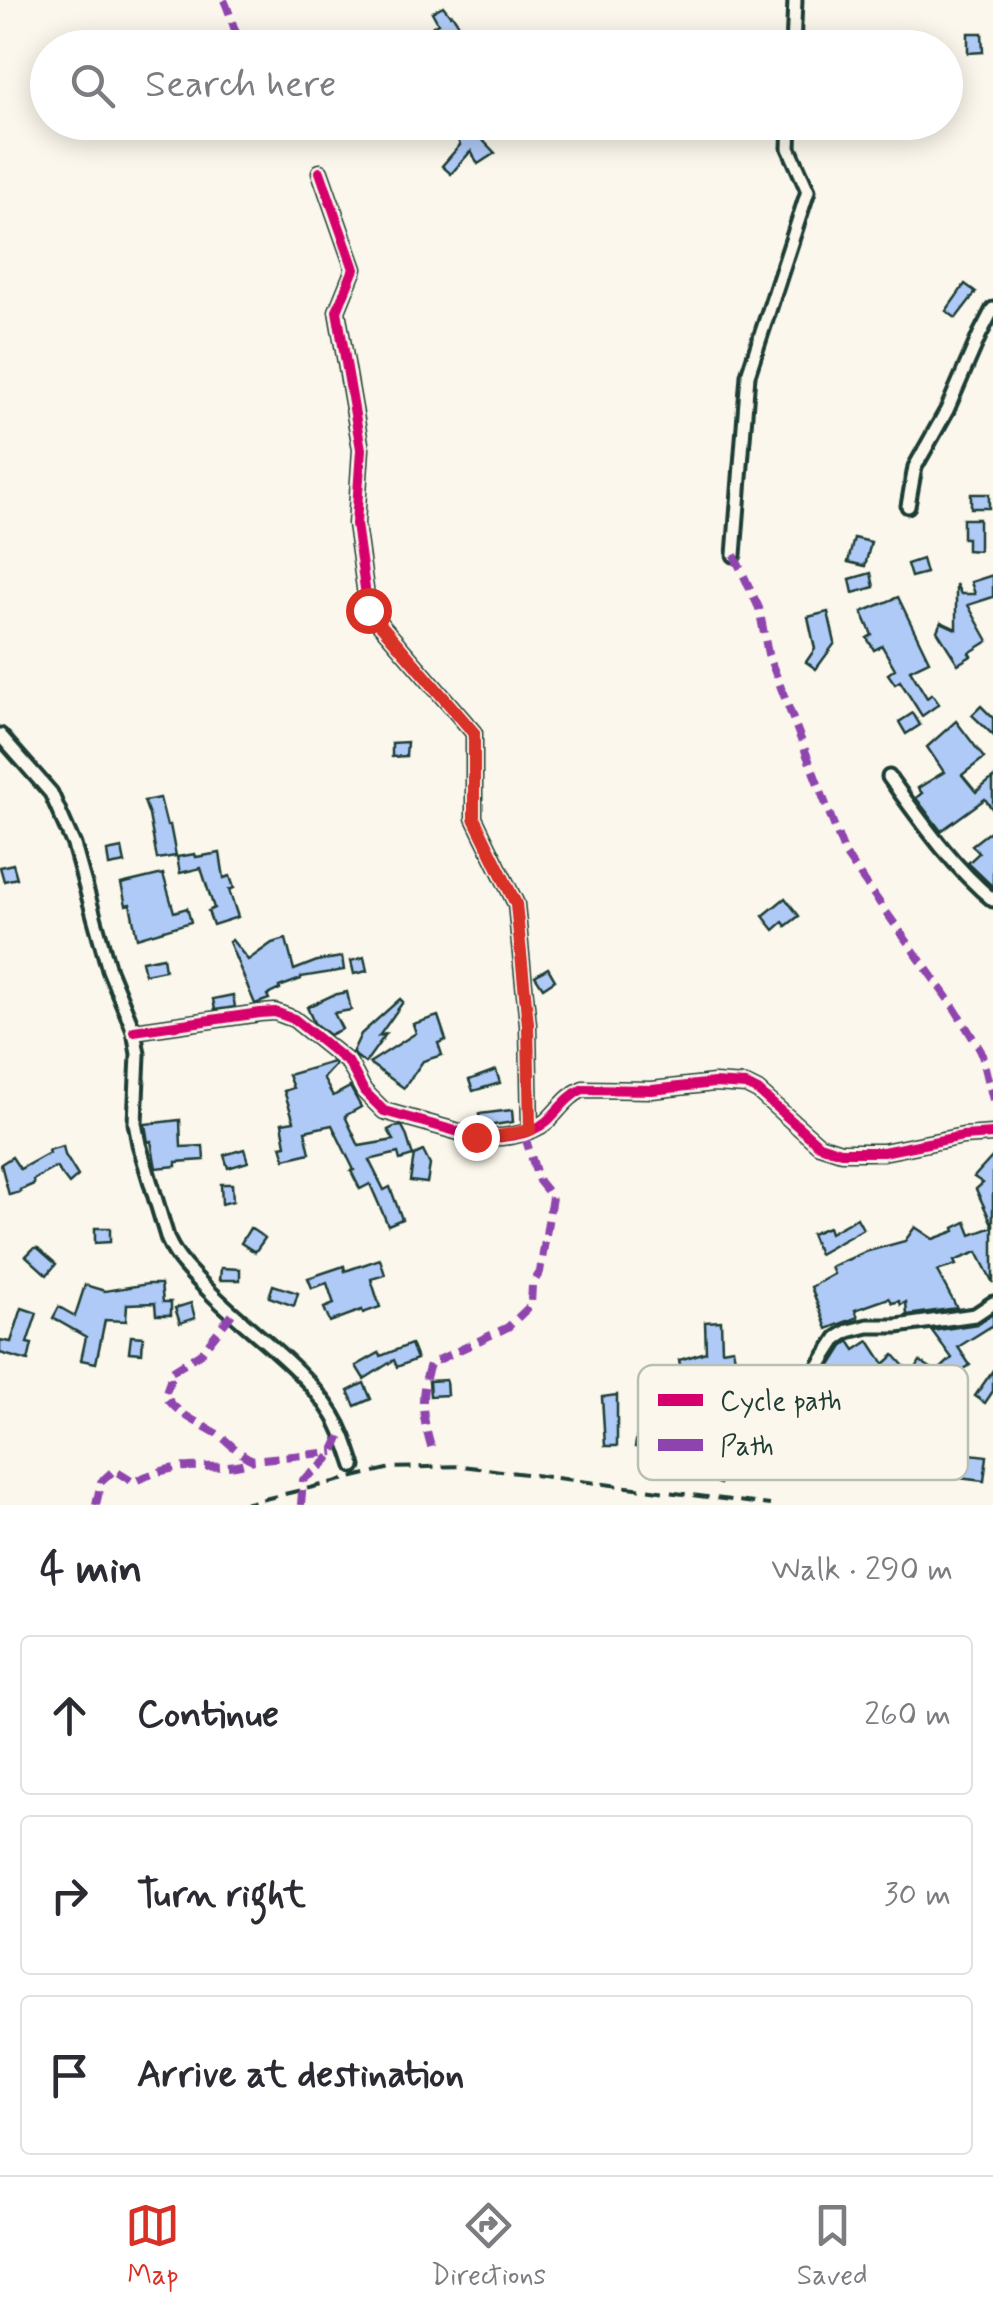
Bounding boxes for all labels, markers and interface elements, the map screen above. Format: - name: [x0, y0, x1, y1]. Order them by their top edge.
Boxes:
- search box: [30, 30, 963, 140]
- icon: search: [65, 58, 120, 113]
- text: Search here: [145, 61, 336, 110]
- route start: [346, 588, 392, 634]
- route end: [454, 1115, 500, 1161]
- legend: [638, 1365, 968, 1480]
- text: Cycle path: [720, 1384, 842, 1421]
- text: Path: [720, 1429, 774, 1466]
- text: 4 min: [40, 1543, 142, 1598]
- text: Walk · 290 m: [771, 1549, 953, 1591]
- icon: ahead: [42, 1688, 97, 1743]
- text: Continue: [137, 1691, 279, 1740]
- text: 260 m: [864, 1694, 951, 1736]
- icon: right: [42, 1868, 97, 1923]
- text: Turn right: [137, 1871, 306, 1920]
- text: 30 m: [884, 1874, 951, 1916]
- icon: arrive: [42, 2048, 97, 2103]
- text: Arrive at destination: [137, 2051, 464, 2100]
- tab: Map: [125, 2198, 180, 2295]
- tab: Directions: [431, 2198, 546, 2295]
- tab: Saved: [797, 2198, 868, 2295]

